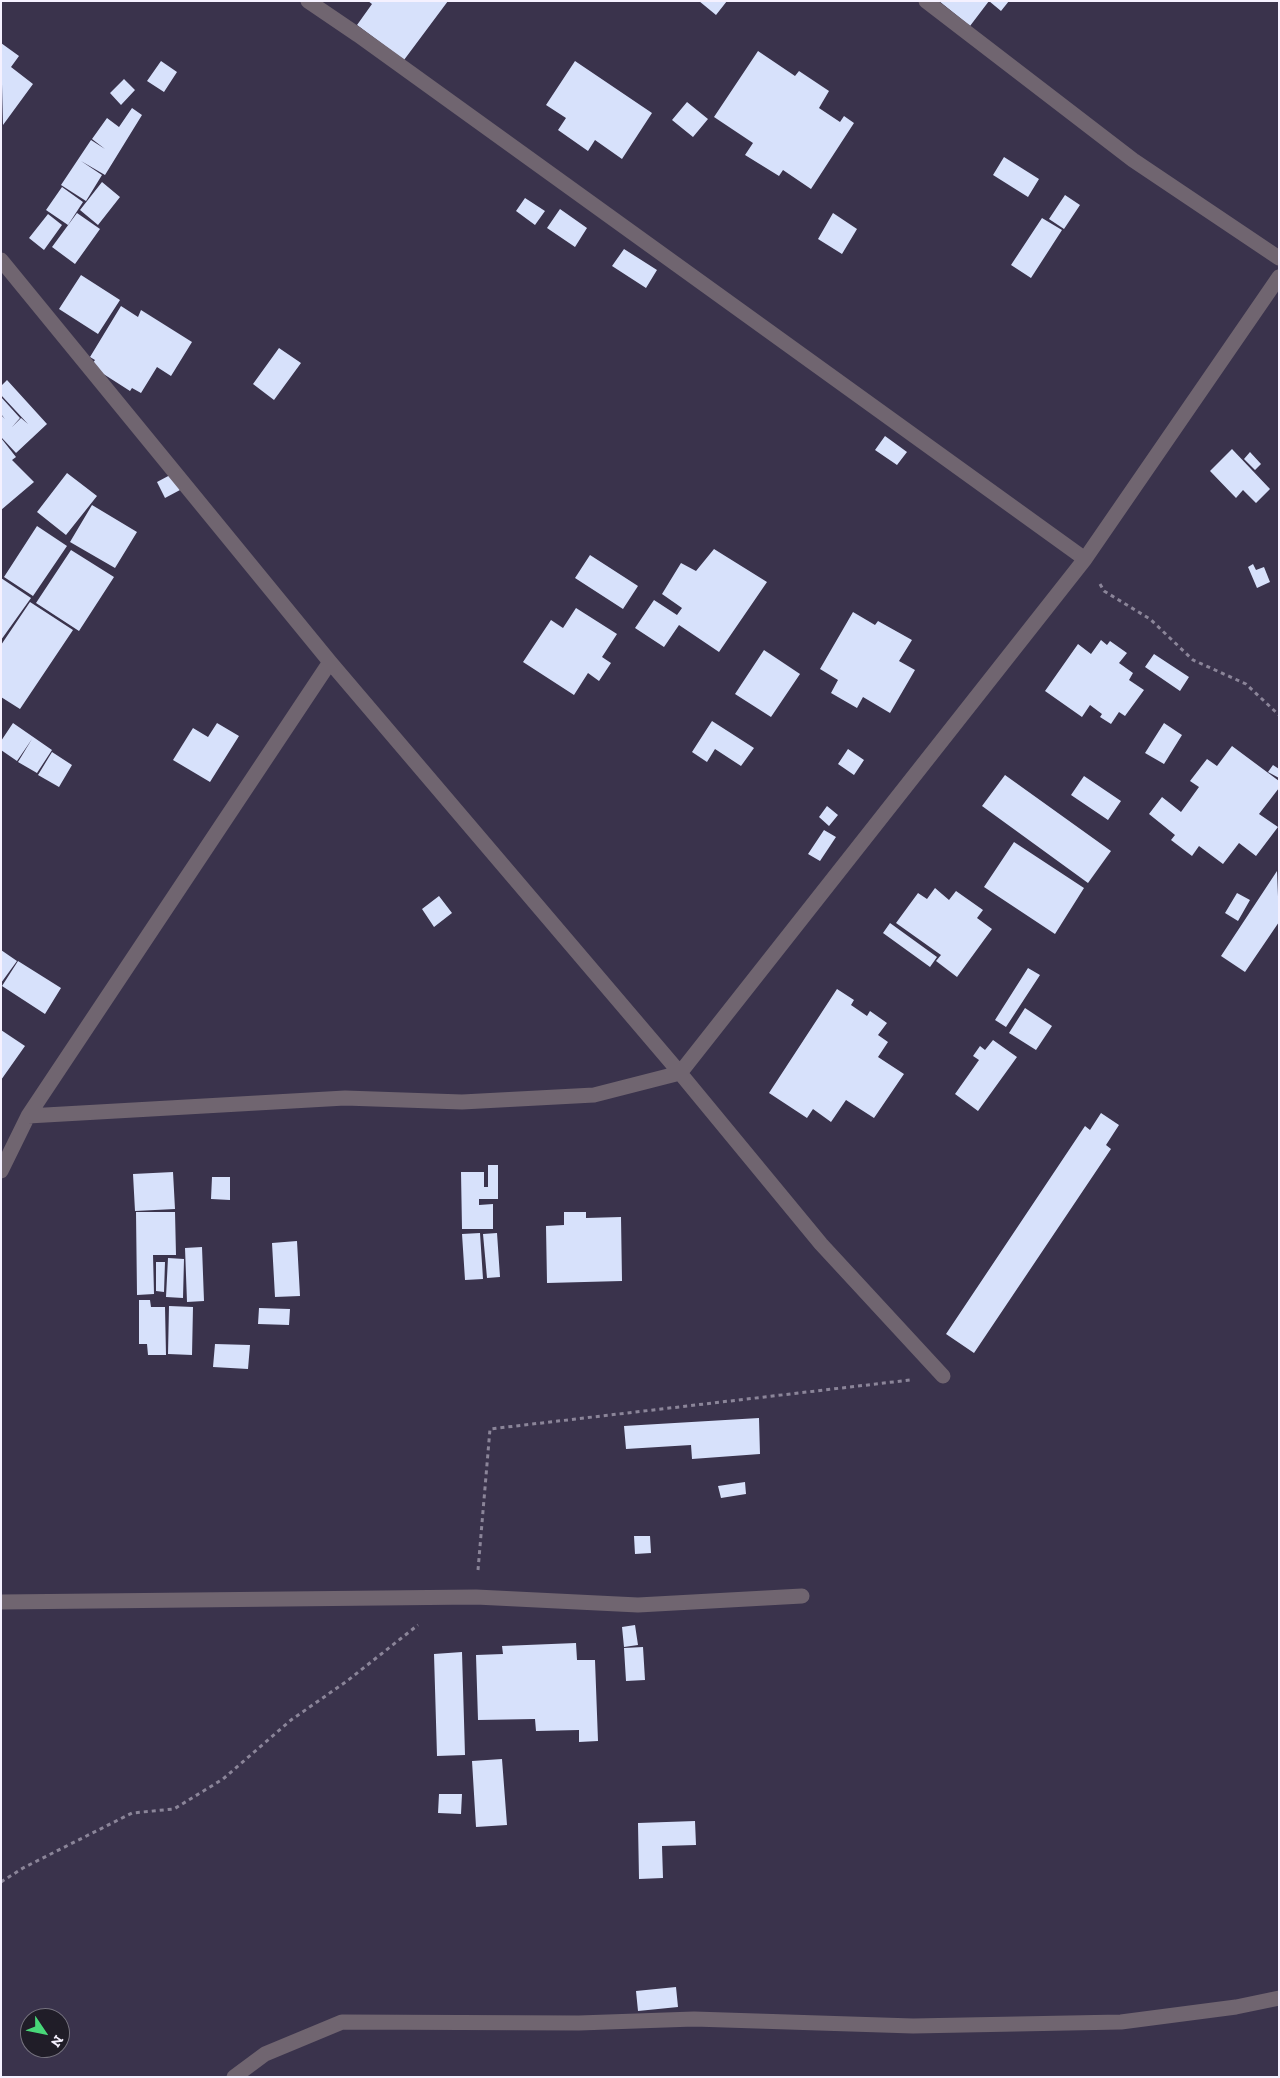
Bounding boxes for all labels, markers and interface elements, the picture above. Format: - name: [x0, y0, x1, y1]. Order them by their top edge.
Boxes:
- north arrow: [20, 2008, 70, 2058]
- text: N: [47, 2032, 67, 2050]

